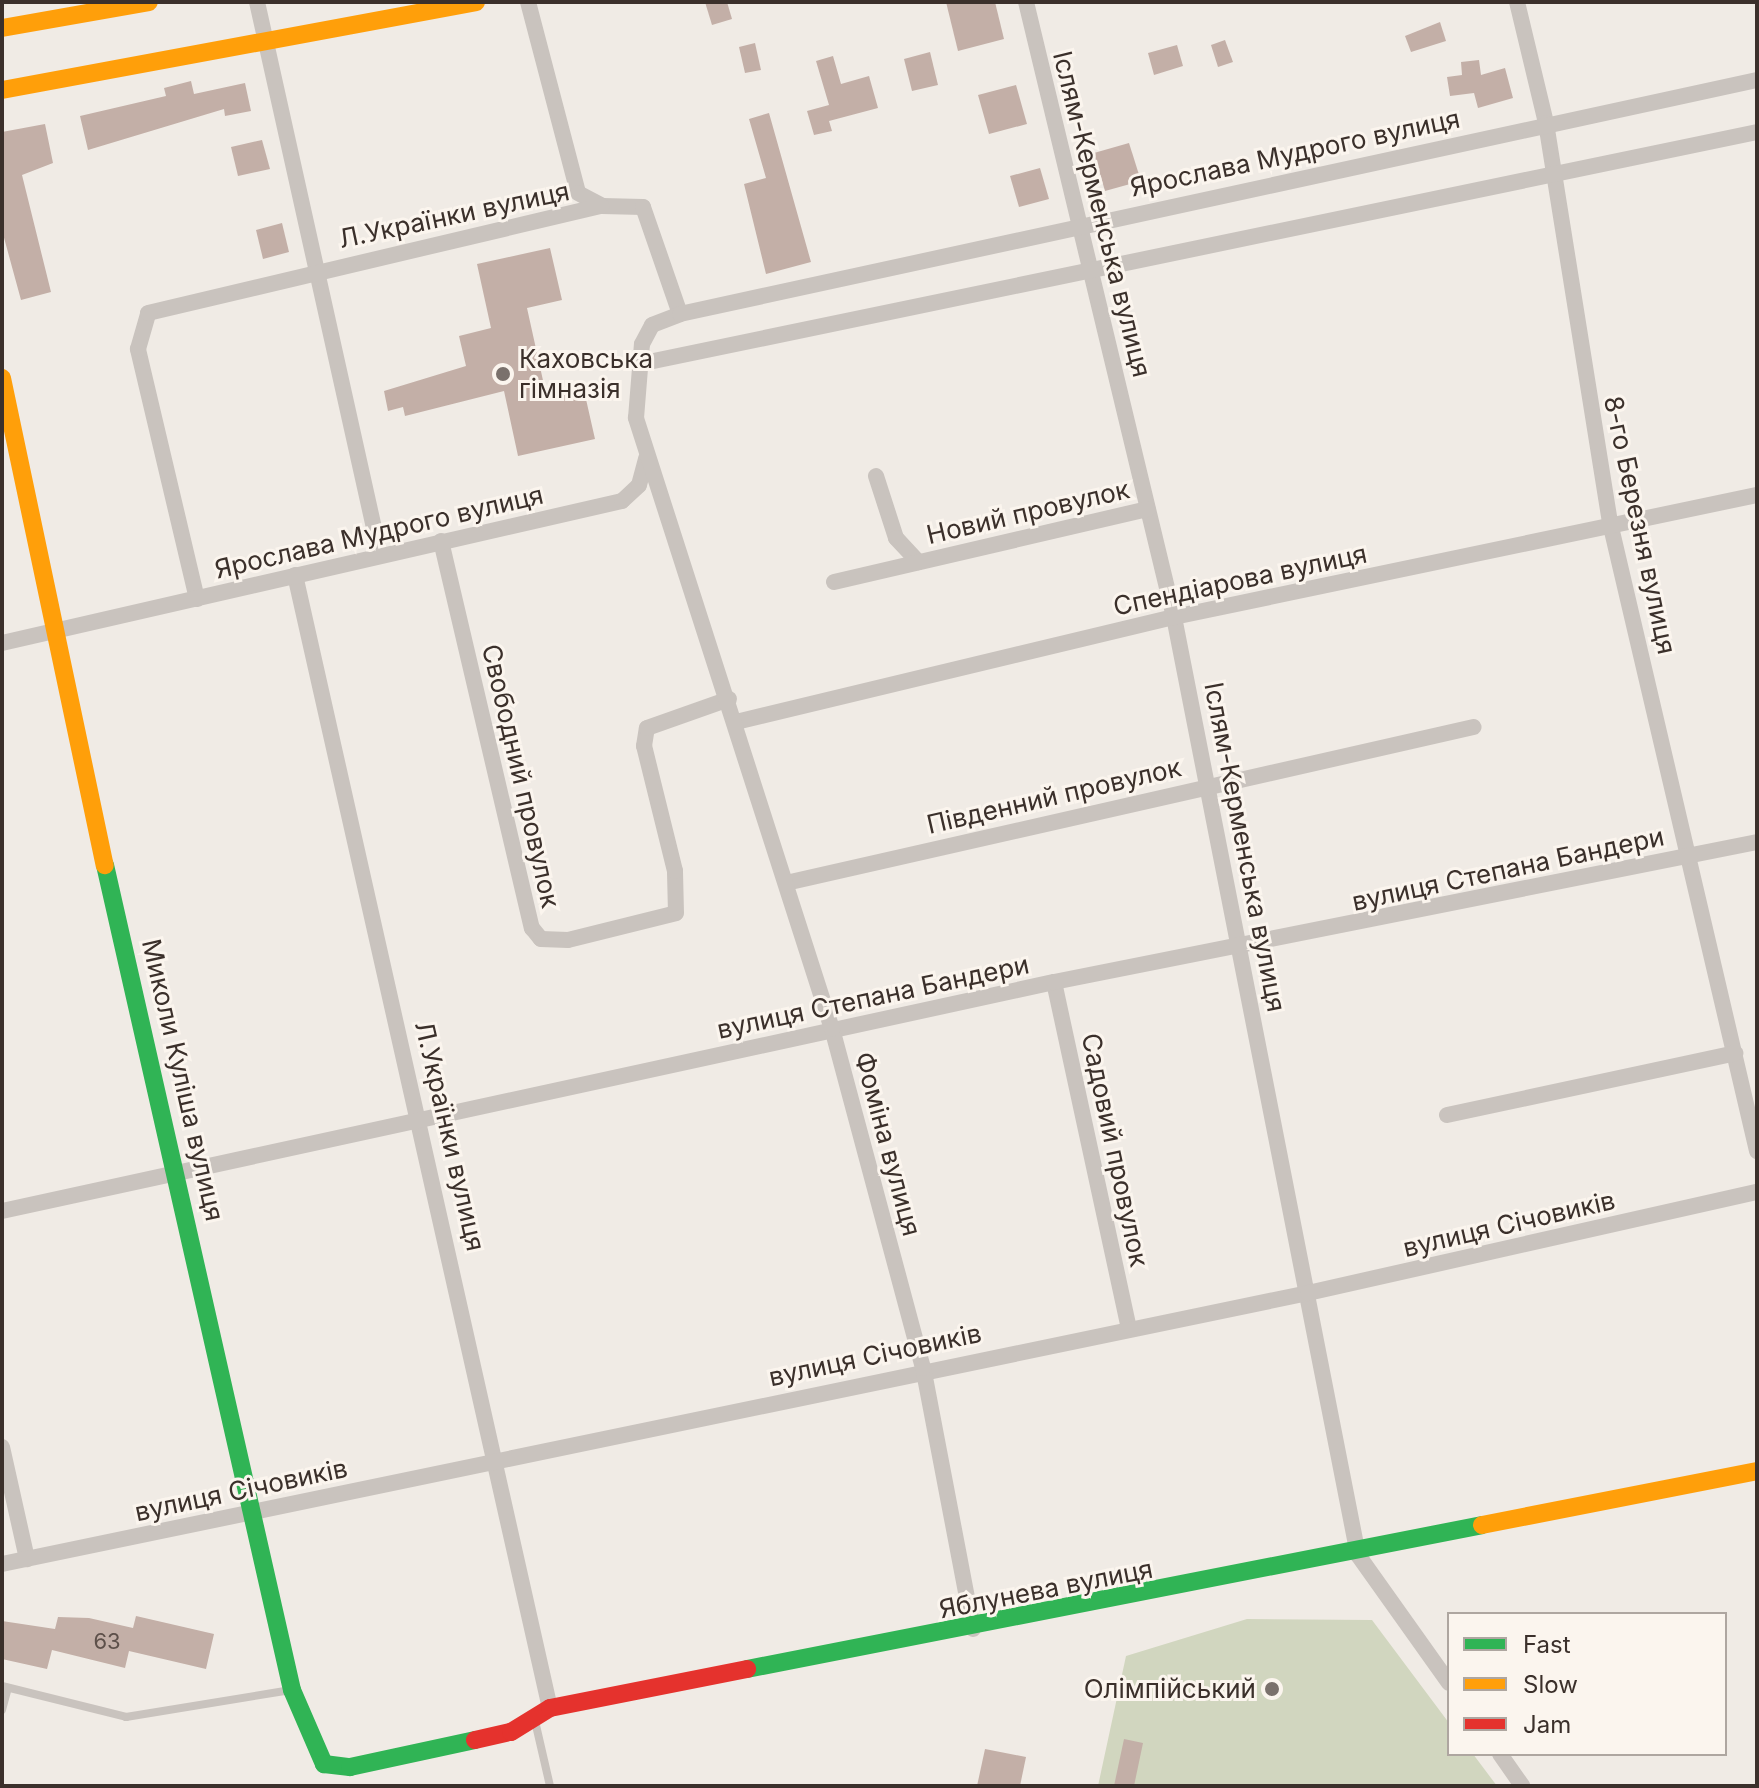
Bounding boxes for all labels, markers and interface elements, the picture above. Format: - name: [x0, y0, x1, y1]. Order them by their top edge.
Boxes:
- street label: Іслям-Керменська вулиця: [1046, 48, 1158, 380]
- street label: Ярослава Мудрого вулиця: [1127, 103, 1463, 203]
- street label: Л.Українки вулиця: [336, 175, 572, 255]
- place label: Каховська гімназія: [519, 343, 653, 404]
- marker: Каховська гімназія: [494, 365, 512, 383]
- street label: 8-го Березня вулиця: [1597, 393, 1683, 657]
- street label: Новий провулок: [924, 473, 1132, 551]
- street label: Ярослава Мудрого вулиця: [212, 479, 546, 585]
- street label: Спендіарова вулиця: [1110, 538, 1370, 622]
- street label: Свободний провулок: [475, 641, 567, 911]
- street label: Іслям-Керменська вулиця: [1198, 680, 1292, 1014]
- street label: Південний провулок: [924, 752, 1184, 840]
- street label: вулиця Степана Бандери: [1349, 821, 1667, 917]
- street label: Миколи Куліша вулиця: [135, 936, 231, 1224]
- street label: вулиця Степана Бандери: [714, 949, 1032, 1045]
- street label: Л.Українки вулиця: [408, 1018, 492, 1254]
- street label: Садовий провулок: [1075, 1030, 1155, 1270]
- street label: Фоміна вулиця: [848, 1049, 928, 1239]
- street label: вулиця Січовиків: [1400, 1184, 1618, 1264]
- street label: вулиця Січовиків: [766, 1317, 984, 1393]
- street label: вулиця Січовиків: [132, 1452, 350, 1528]
- street label: Яблунева вулиця: [937, 1553, 1155, 1625]
- legend: [1447, 1612, 1727, 1756]
- house number: 63: [93, 1629, 121, 1655]
- text: Fast: [1523, 1630, 1571, 1659]
- text: Slow: [1523, 1670, 1578, 1699]
- place label: Олімпійський: [1084, 1673, 1256, 1705]
- marker: Олімпійський: [1263, 1680, 1281, 1698]
- text: Jam: [1523, 1710, 1571, 1739]

